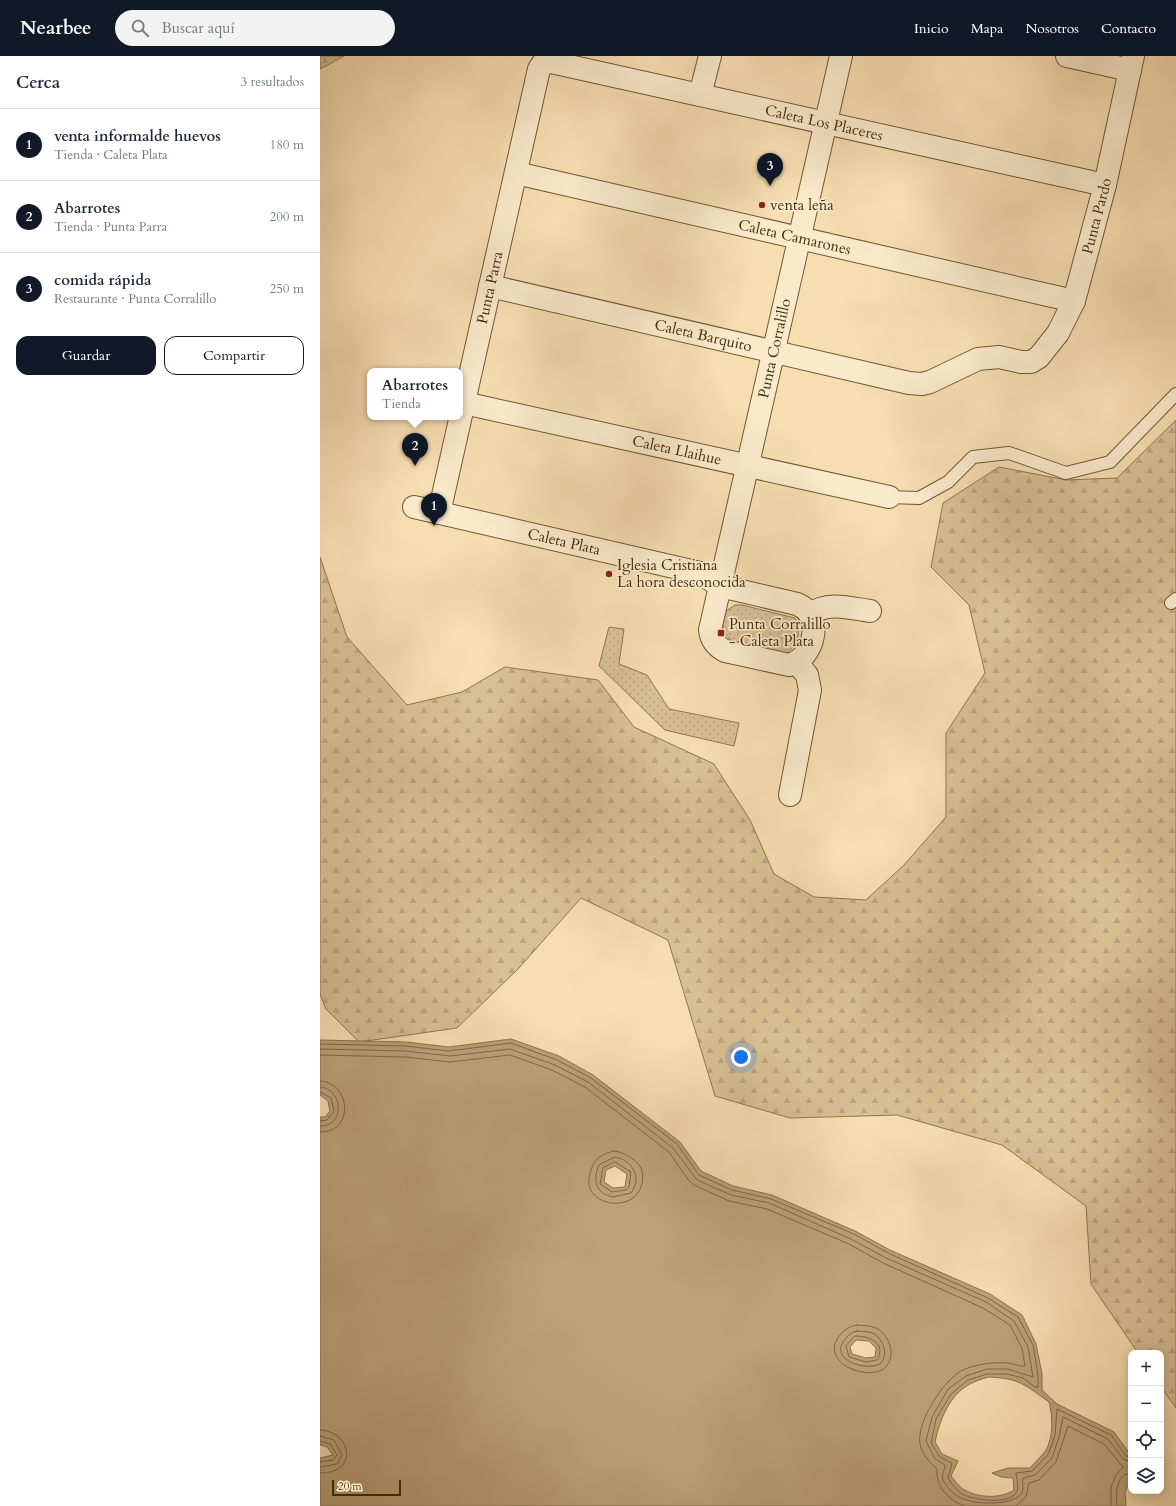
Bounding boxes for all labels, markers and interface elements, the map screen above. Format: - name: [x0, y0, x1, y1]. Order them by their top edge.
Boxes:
- search box: [115, 10, 395, 46]
- text: Nearbee: [20, 15, 91, 41]
- icon: search: [129, 17, 151, 39]
- text: Buscar aquí: [161, 18, 235, 38]
- text: Inicio: [914, 19, 949, 38]
- text: Mapa: [971, 19, 1003, 38]
- text: Nosotros: [1025, 19, 1079, 38]
- text: Contacto: [1101, 19, 1156, 38]
- text: Cerca: [16, 71, 60, 94]
- text: 3 resultados: [240, 73, 304, 91]
- street label: Caleta Los Placeres: [763, 100, 885, 145]
- text: venta informalde huevos: [54, 126, 221, 146]
- text: 1: [26, 136, 32, 154]
- text: 180 m: [270, 136, 304, 154]
- text: Tienda · Caleta Plata: [54, 146, 168, 164]
- pin: 3: [757, 153, 783, 186]
- street label: Punta Pardo: [1077, 176, 1116, 256]
- place label: venta leña: [770, 195, 834, 215]
- text: Abarrotes: [54, 198, 120, 218]
- marker: venta leña: [757, 200, 767, 210]
- text: 2: [26, 208, 32, 226]
- text: 200 m: [270, 208, 304, 226]
- street label: Caleta Camarones: [736, 214, 853, 260]
- text: Tienda · Punta Parra: [54, 218, 167, 236]
- street label: Punta Parra: [472, 249, 508, 326]
- text: comida rápida: [54, 270, 151, 290]
- text: 3: [26, 280, 32, 298]
- text: 250 m: [270, 280, 304, 298]
- text: Restaurante · Punta Corralillo: [54, 290, 216, 308]
- street label: Punta Corralillo: [753, 296, 795, 400]
- street label: Caleta Barquito: [653, 314, 754, 356]
- button: Guardar: [16, 336, 156, 375]
- button: Compartir: [164, 336, 304, 375]
- popup: [367, 368, 463, 420]
- text: Abarrotes: [382, 375, 448, 395]
- text: Tienda: [382, 395, 421, 413]
- street label: Caleta Llaihue: [630, 431, 724, 470]
- pin: 2: [402, 433, 428, 466]
- pin: 1: [421, 493, 447, 526]
- street label: Caleta Plata: [526, 524, 603, 560]
- place label: Iglesia Cristiana La hora desconocida: [617, 555, 746, 592]
- marker: Iglesia Cristiana La hora desconocida: [604, 569, 614, 579]
- place label: Punta Corralillo - Caleta Plata: [729, 614, 831, 651]
- marker: Punta Corralillo - Caleta Plata: [716, 628, 726, 638]
- your location: [731, 1047, 751, 1067]
- map controls: [1128, 1350, 1164, 1494]
- button: +: [1128, 1350, 1164, 1386]
- button: −: [1128, 1386, 1164, 1422]
- button: locate: [1128, 1422, 1164, 1458]
- button: layers: [1128, 1458, 1164, 1494]
- scale bar: [332, 1478, 401, 1497]
- text: 20 m: [338, 1479, 362, 1494]

